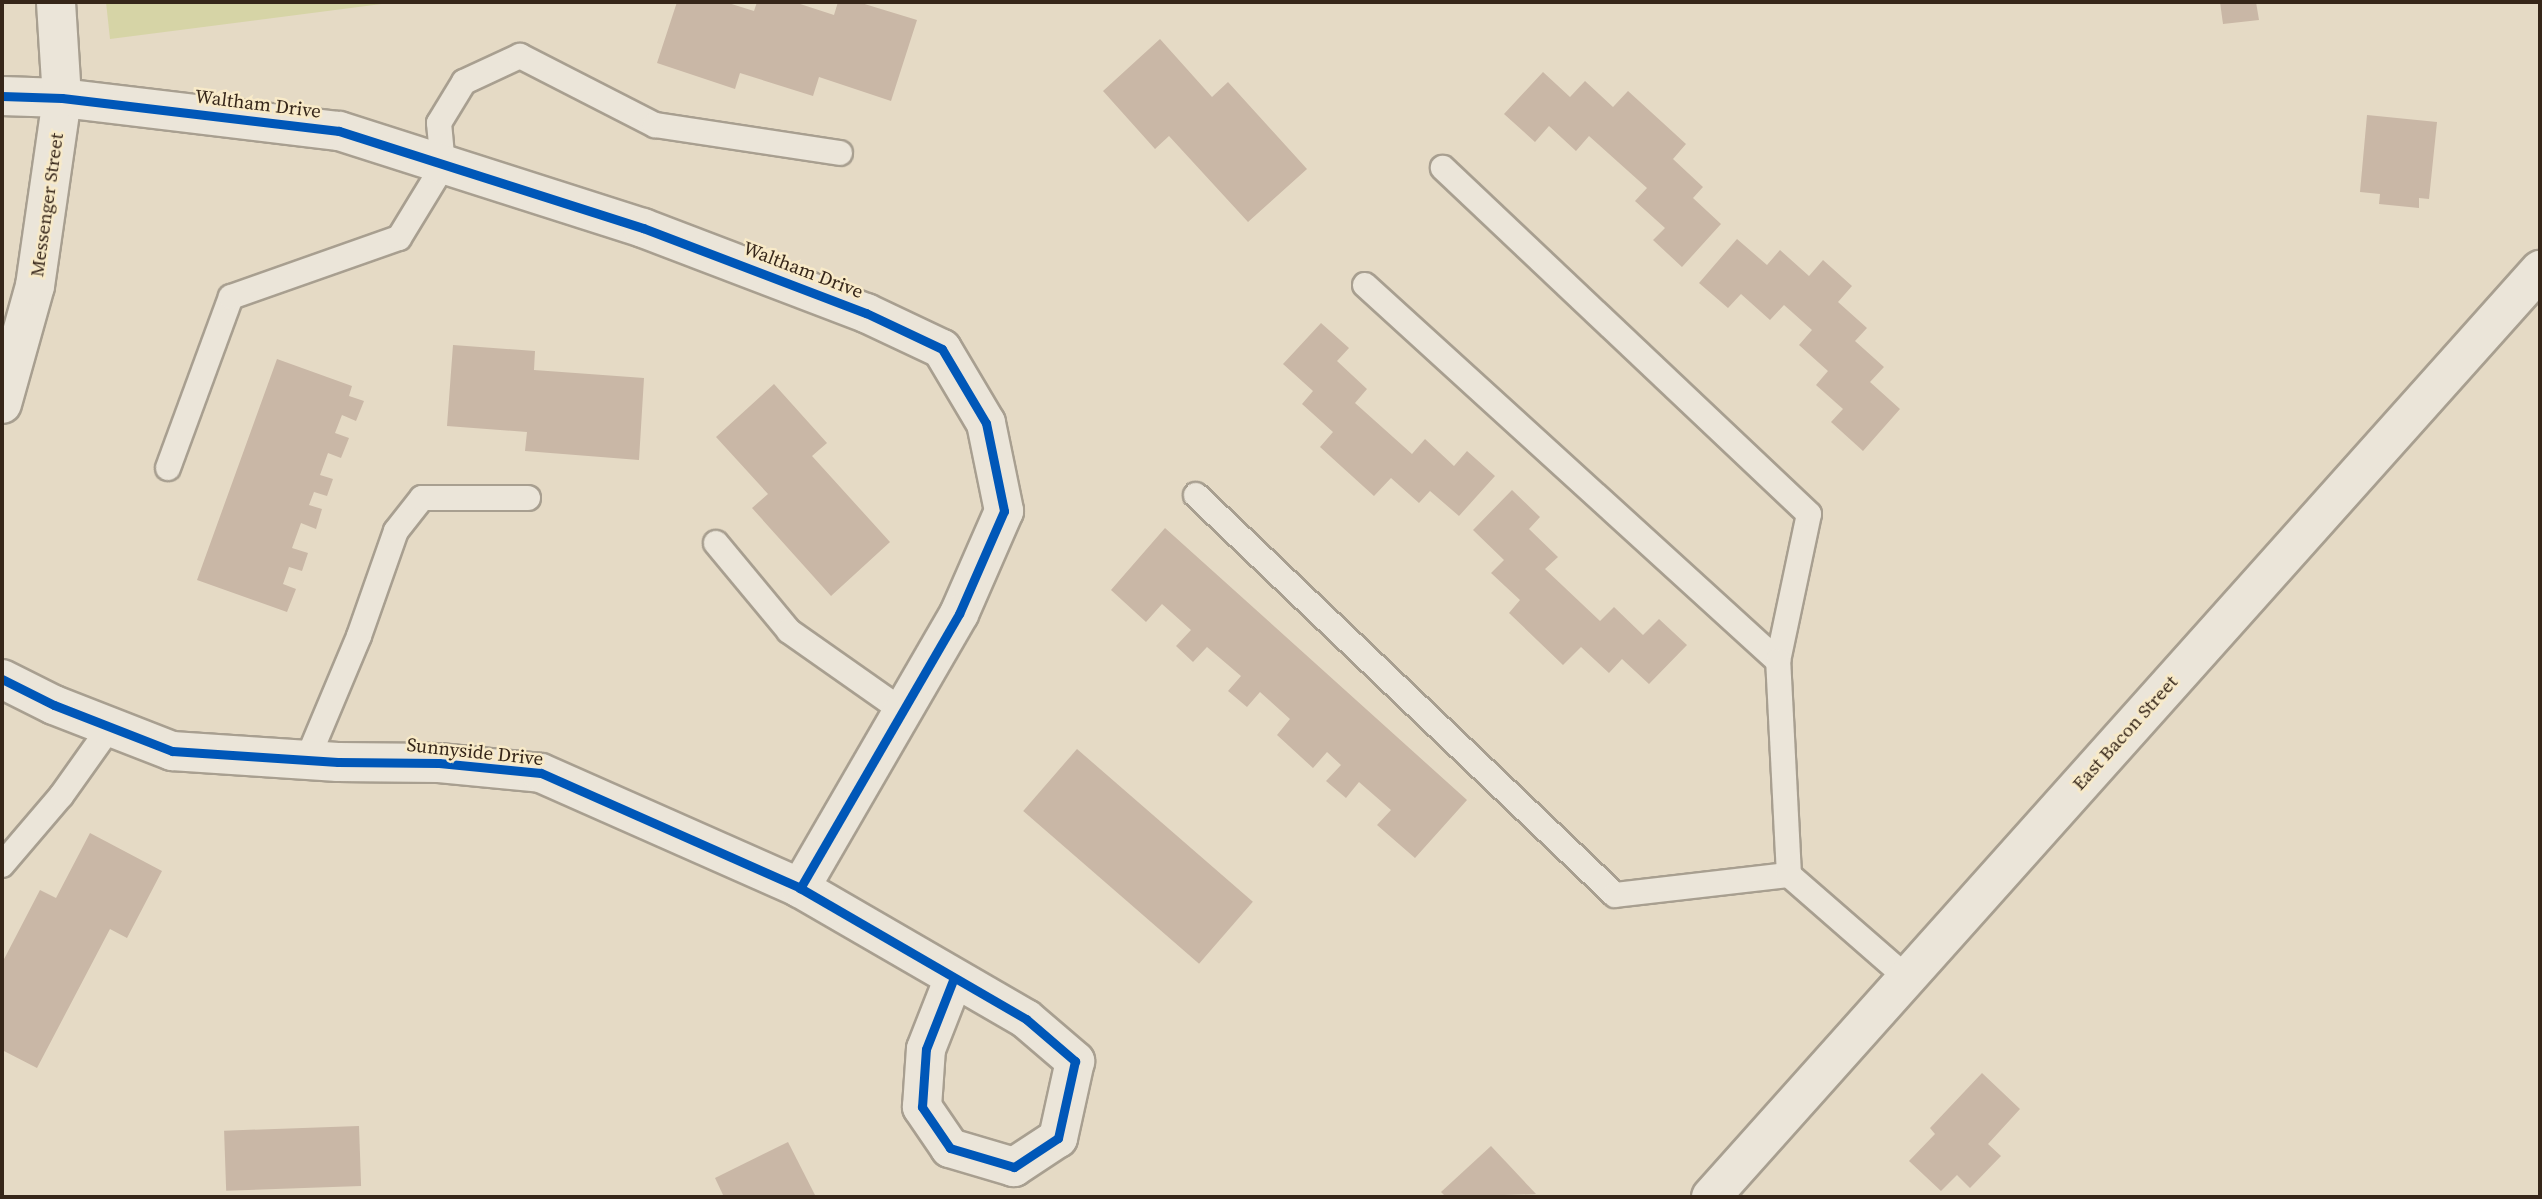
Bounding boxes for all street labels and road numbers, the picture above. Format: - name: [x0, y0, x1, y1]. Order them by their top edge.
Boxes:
- street label: Waltham Drive: [194, 85, 322, 123]
- street label: Messenger Street: [26, 132, 68, 278]
- street label: Waltham Drive: [740, 237, 866, 303]
- street label: East Bacon Street: [2068, 671, 2182, 795]
- street label: Sunnyside Drive: [406, 733, 544, 771]

